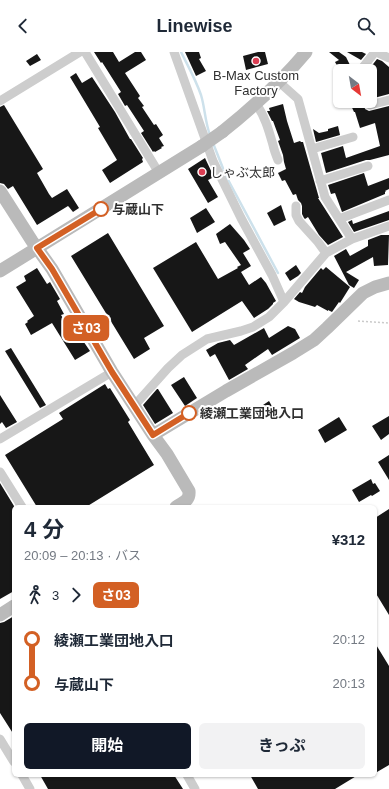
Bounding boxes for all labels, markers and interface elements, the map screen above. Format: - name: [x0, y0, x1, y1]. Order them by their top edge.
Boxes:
- icon: back: [12, 15, 34, 37]
- icon: search: [355, 15, 377, 37]
- text: Linewise: [156, 16, 233, 36]
- marker: B-Max Custom Factory: [251, 56, 261, 66]
- north arrow: [333, 64, 377, 108]
- map controls: [333, 64, 377, 108]
- place label: B-Max Custom Factory: [213, 68, 299, 98]
- place label: しゃぶ太郎: [210, 165, 275, 180]
- marker: しゃぶ太郎: [197, 167, 207, 177]
- marker: 与蔵山下: [93, 201, 109, 217]
- place label: 与蔵山下: [112, 202, 164, 217]
- line badge: さ03: [63, 315, 109, 341]
- text: さ03: [71, 320, 101, 336]
- marker: 綾瀬工業団地入口: [181, 405, 197, 421]
- place label: 綾瀬工業団地入口: [200, 406, 304, 421]
- text: 4 分: [24, 517, 64, 542]
- text: ¥312: [332, 531, 365, 548]
- text: 20:09 – 20:13 · バス: [24, 548, 141, 563]
- icon: walk: [24, 584, 46, 606]
- icon: forward: [65, 584, 87, 606]
- text: さ03: [101, 587, 131, 603]
- text: 3: [52, 588, 59, 603]
- text: 綾瀬工業団地入口: [54, 632, 174, 649]
- text: 20:12: [332, 632, 365, 647]
- text: 与蔵山下: [54, 676, 114, 693]
- text: 20:13: [332, 676, 365, 691]
- button: 開始: [24, 723, 191, 769]
- button: きっぷ: [199, 723, 365, 769]

